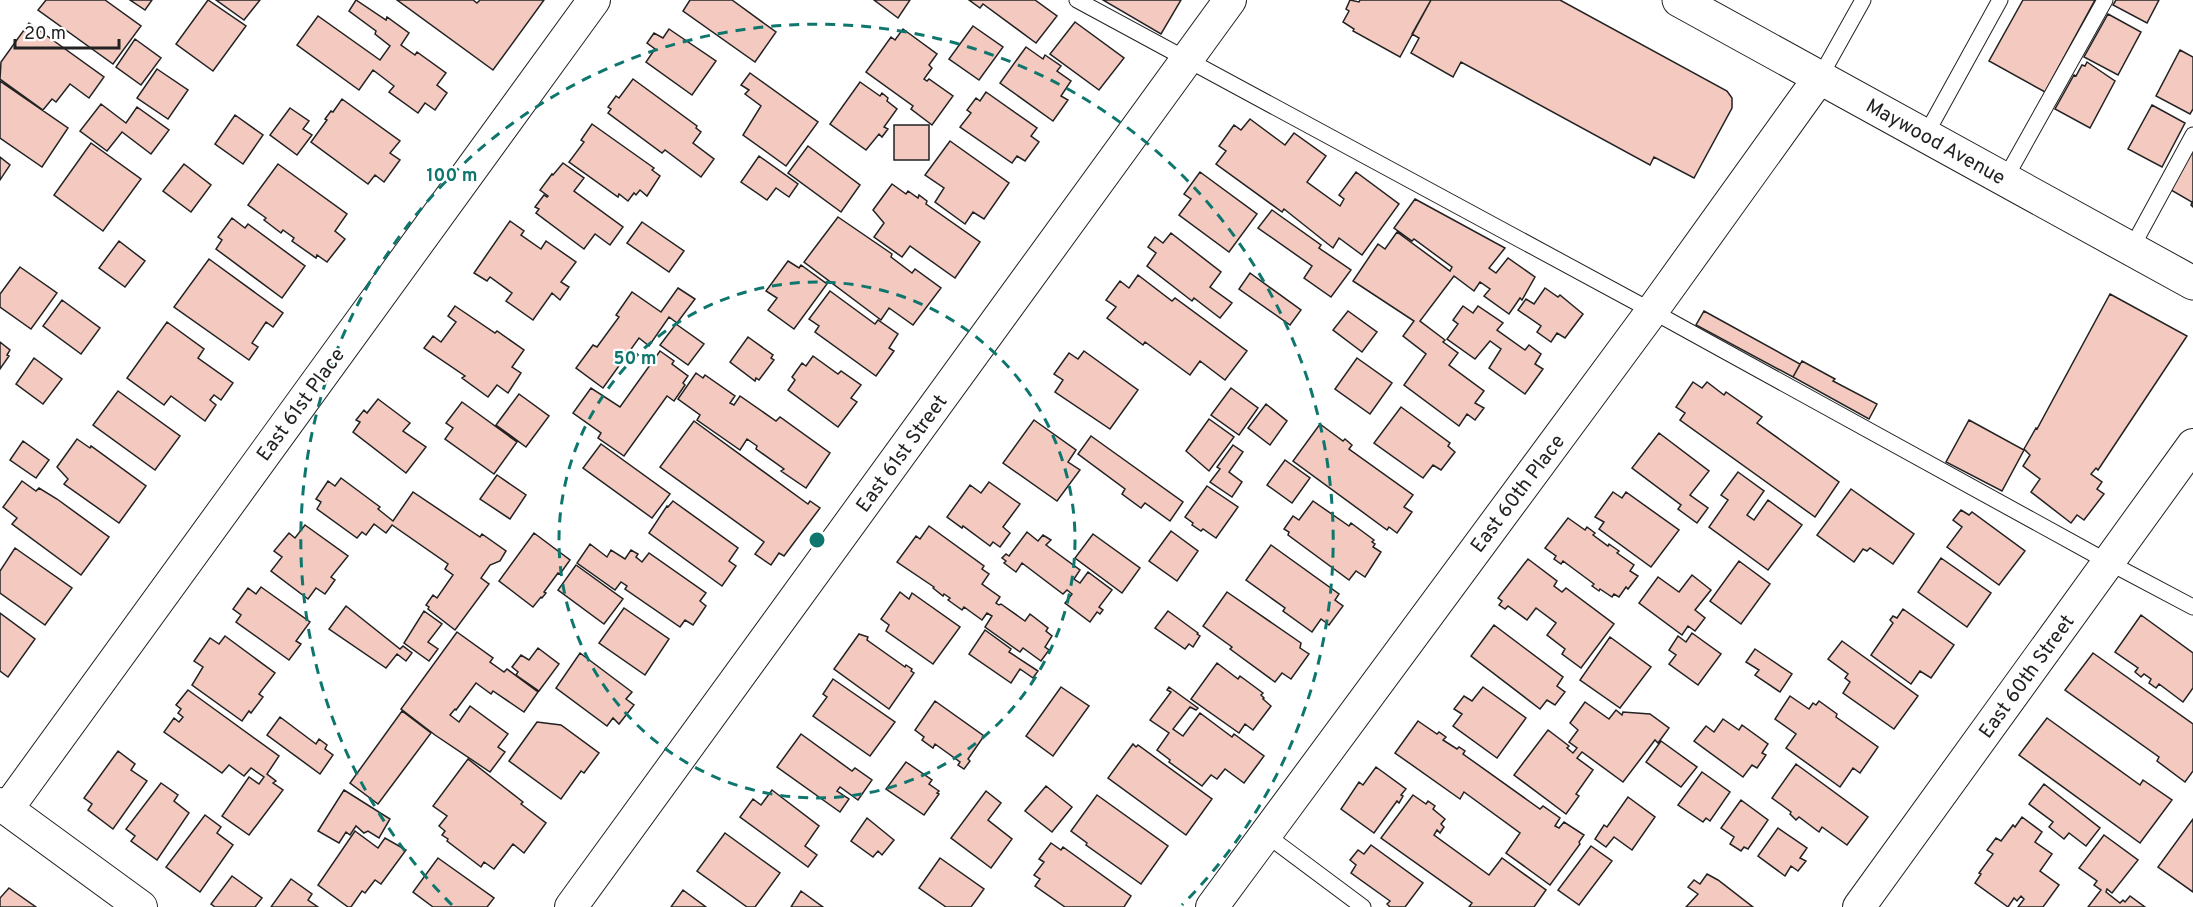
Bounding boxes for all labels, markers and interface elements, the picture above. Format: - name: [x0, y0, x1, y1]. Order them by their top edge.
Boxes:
- scale bar: [15, 12, 118, 50]
- text: 20 m: [24, 23, 66, 46]
- street label: Maywood Avenue: [1861, 94, 2009, 192]
- text: 100 m: [426, 165, 478, 188]
- street label: East 61st Place: [252, 343, 351, 467]
- text: 50 m: [613, 348, 657, 371]
- street label: East 61st Street: [851, 390, 954, 518]
- street label: East 60th Place: [1466, 430, 1572, 558]
- centre of rings: [807, 530, 827, 550]
- street label: East 60th Street: [1974, 610, 2081, 744]

